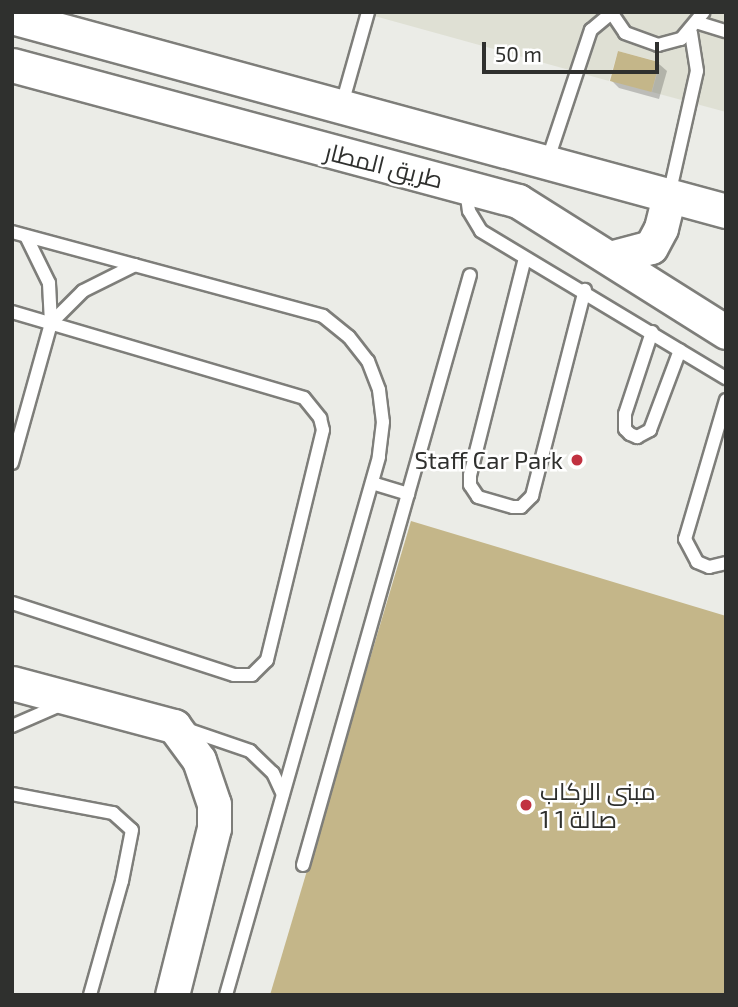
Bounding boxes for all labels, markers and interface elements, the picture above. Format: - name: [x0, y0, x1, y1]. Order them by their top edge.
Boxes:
- scale bar: [486, 28, 663, 72]
- text: 50 m: [495, 41, 542, 66]
- street label: طريق المطار: [322, 136, 446, 194]
- place label: Staff Car Park: [414, 446, 563, 474]
- marker: Staff Car Park: [569, 452, 585, 468]
- place label: مبنى الركاب 1 صالة 1: [540, 777, 656, 833]
- marker: مبنى الركاب 1 صالة 1: [518, 797, 534, 813]

